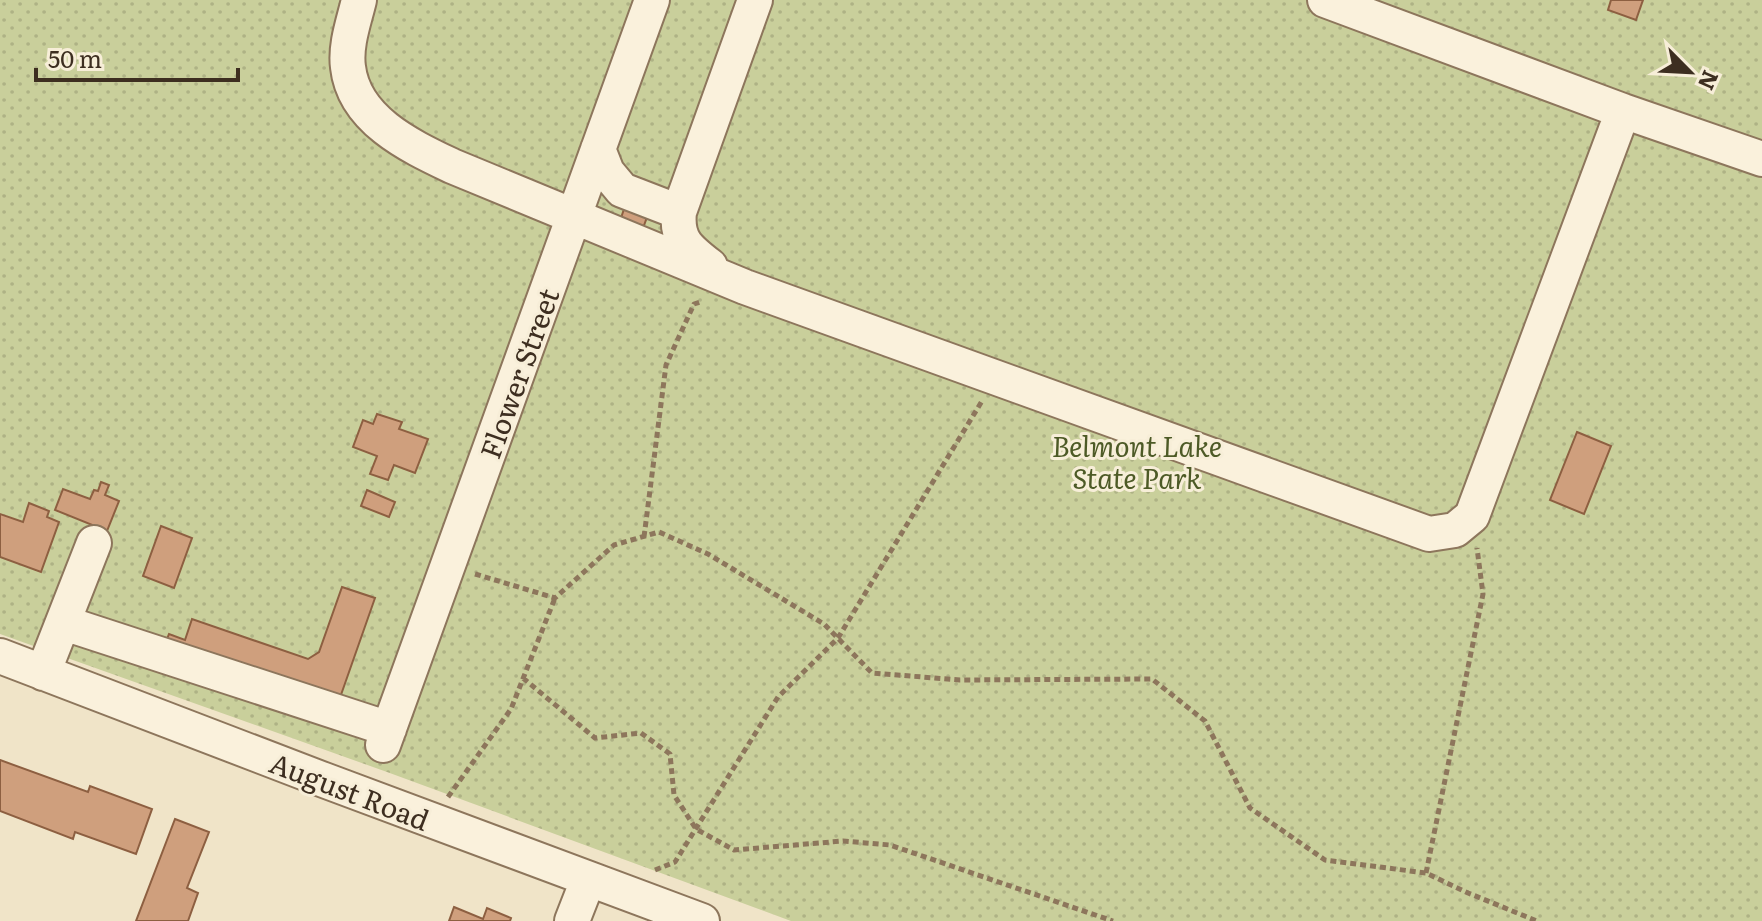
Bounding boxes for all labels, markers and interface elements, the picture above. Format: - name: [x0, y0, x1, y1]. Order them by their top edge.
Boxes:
- scale bar: [36, 32, 238, 82]
- north arrow: [1650, 32, 1730, 112]
- text: 50 m: [48, 40, 102, 75]
- text: N: [1691, 66, 1728, 96]
- street label: Flower Street: [468, 281, 569, 464]
- park label: Belmont Lake State Park: [1052, 424, 1222, 498]
- street label: August Road: [264, 740, 436, 840]

